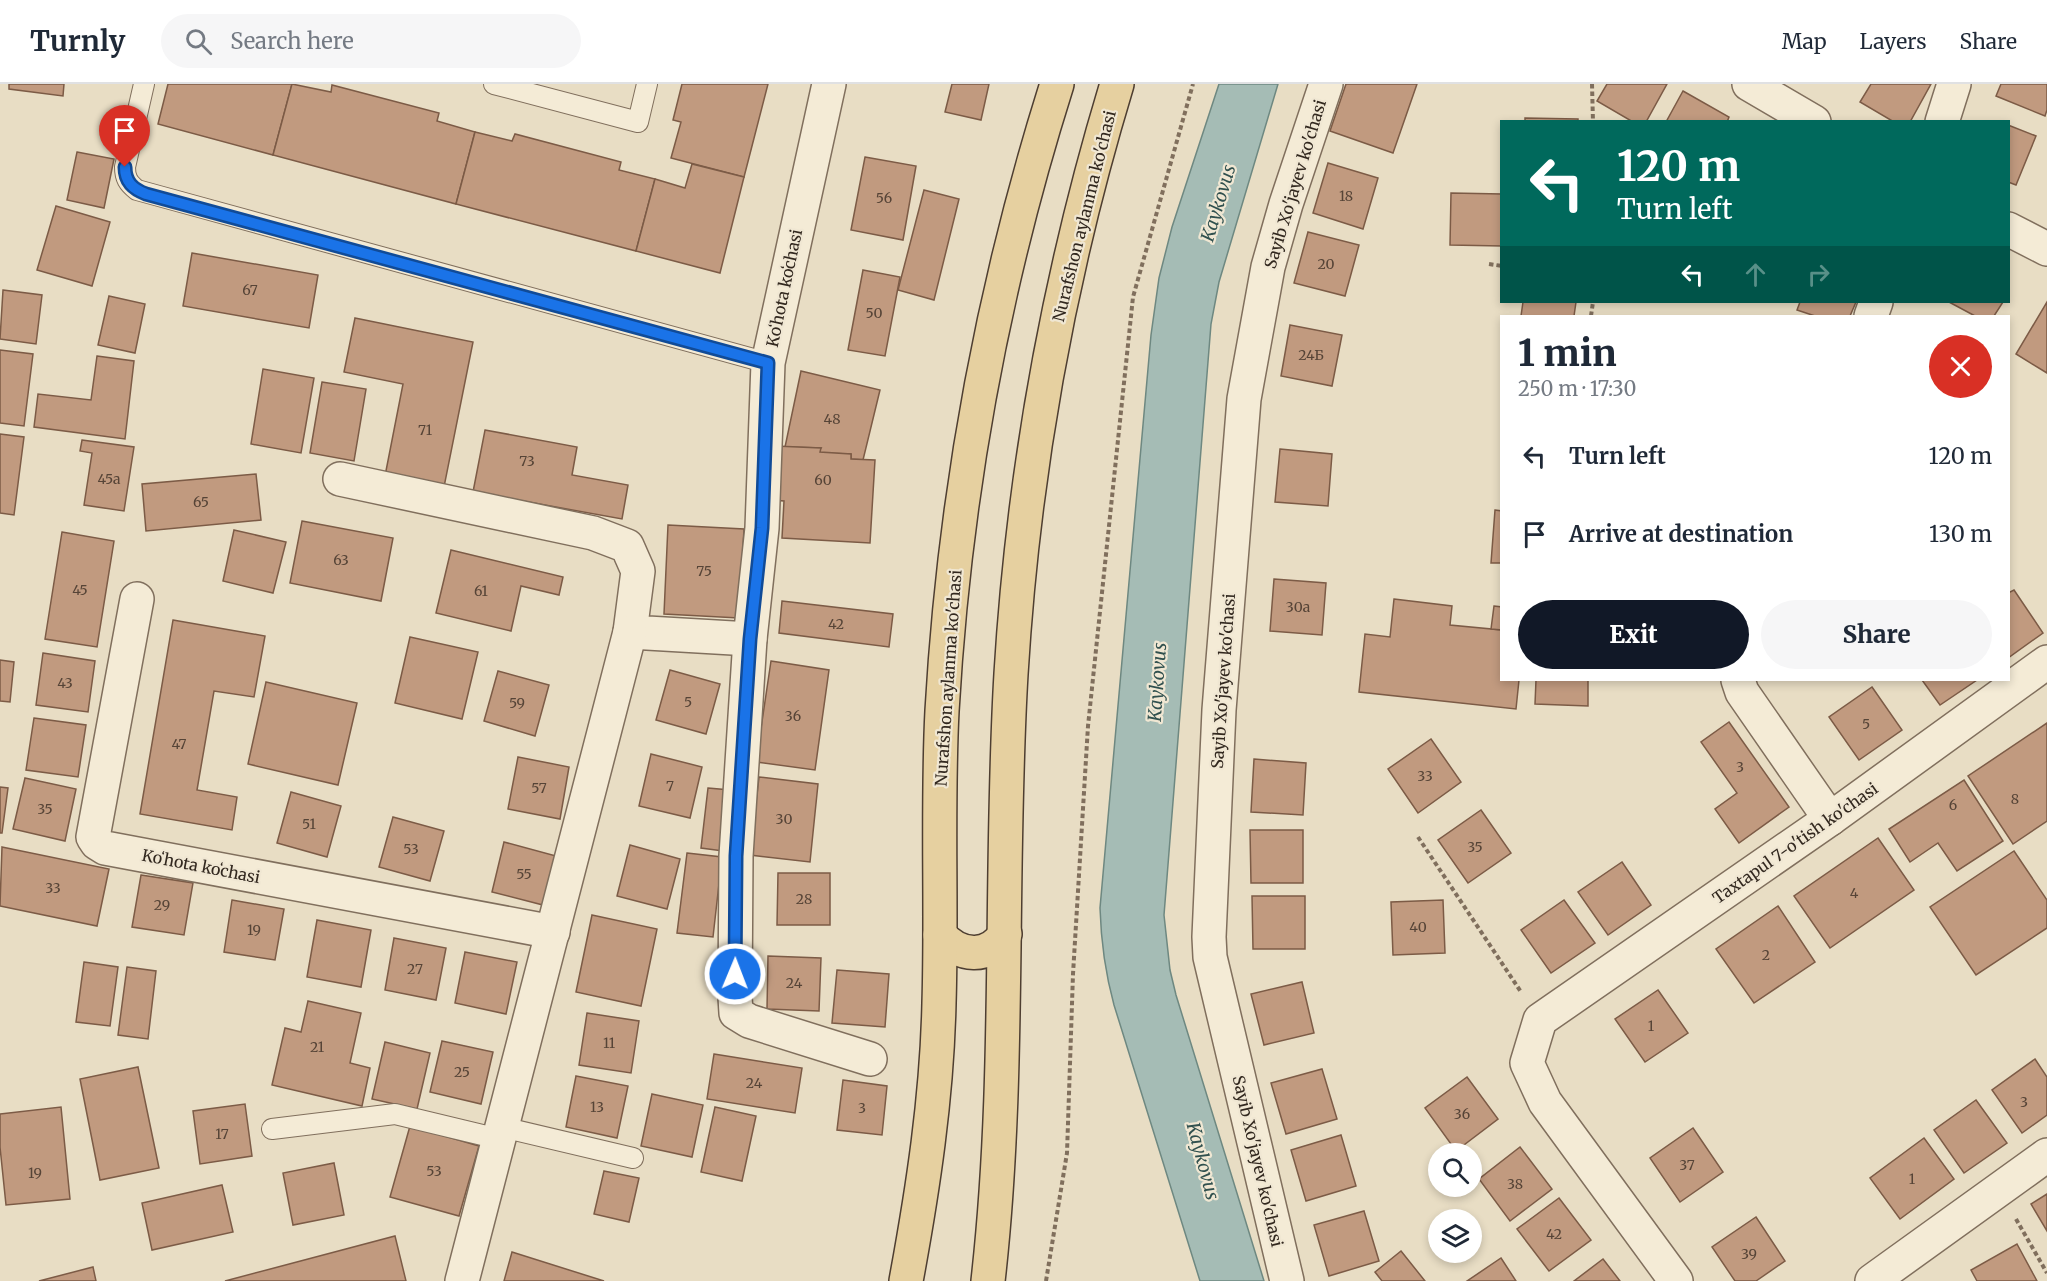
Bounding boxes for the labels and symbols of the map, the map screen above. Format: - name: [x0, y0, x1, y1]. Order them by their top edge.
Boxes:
- street label: Sayib Xo'jayev ko'chasi: [1260, 97, 1330, 271]
- pin: [99, 105, 150, 167]
- street label: Nurafshon aylanma ko'chasi: [1048, 108, 1120, 324]
- water label: Kaykovus: [1195, 162, 1241, 245]
- house number: 18: [1339, 187, 1353, 205]
- house number: 56: [876, 189, 892, 207]
- street label: Koʻhota koʻchasi: [762, 227, 806, 349]
- house number: 20: [1317, 255, 1335, 273]
- house number: 67: [242, 281, 258, 299]
- house number: 50: [866, 304, 882, 322]
- house number: 24Б: [1298, 346, 1324, 364]
- house number: 48: [824, 410, 840, 428]
- house number: 71: [418, 421, 432, 439]
- house number: 73: [519, 452, 535, 470]
- house number: 45а: [97, 470, 121, 488]
- house number: 60: [814, 471, 832, 489]
- house number: 65: [193, 493, 209, 511]
- house number: 63: [333, 551, 349, 569]
- house number: 75: [696, 562, 712, 580]
- street label: Nurafshon aylanma ko'chasi: [930, 569, 966, 787]
- house number: 45: [72, 581, 88, 599]
- house number: 61: [474, 582, 488, 600]
- street label: Sayib Xo'jayev ko'chasi: [1207, 593, 1239, 769]
- house number: 30а: [1286, 598, 1311, 616]
- house number: 42: [828, 615, 844, 633]
- water label: Kaykovus: [1143, 642, 1171, 723]
- house number: 43: [57, 674, 73, 692]
- house number: 5: [684, 693, 692, 711]
- house number: 59: [509, 694, 525, 712]
- house number: 36: [785, 707, 801, 725]
- house number: 5: [1862, 715, 1870, 733]
- house number: 47: [171, 735, 187, 753]
- house number: 3: [1736, 758, 1744, 776]
- house number: 33: [1417, 767, 1433, 785]
- house number: 7: [666, 777, 674, 795]
- street label: Taxtapul 7-o'tish ko'chasi: [1708, 778, 1882, 908]
- house number: 57: [531, 779, 547, 797]
- house number: 8: [2011, 790, 2019, 808]
- house number: 6: [1949, 796, 1957, 814]
- house number: 35: [37, 800, 53, 818]
- house number: 30: [776, 810, 792, 828]
- house number: 51: [302, 815, 316, 833]
- house number: 35: [1467, 838, 1483, 856]
- house number: 53: [403, 840, 419, 858]
- street label: Koʻhota koʻchasi: [140, 845, 262, 887]
- house number: 55: [516, 865, 532, 883]
- house number: 33: [45, 879, 61, 897]
- house number: 4: [1850, 884, 1859, 902]
- house number: 28: [796, 890, 812, 908]
- house number: 29: [154, 896, 170, 914]
- house number: 40: [1409, 918, 1427, 936]
- house number: 19: [247, 921, 261, 939]
- position arrow: [703, 942, 767, 1006]
- house number: 2: [1762, 946, 1770, 964]
- house number: 27: [407, 960, 423, 978]
- house number: 24: [786, 974, 803, 992]
- house number: 1: [1648, 1017, 1654, 1035]
- house number: 11: [603, 1034, 615, 1052]
- house number: 21: [310, 1038, 324, 1056]
- house number: 25: [454, 1063, 470, 1081]
- street label: Sayib Xo'jayev ko'chasi: [1229, 1073, 1287, 1249]
- house number: 24: [746, 1074, 763, 1092]
- house number: 3: [2020, 1093, 2028, 1111]
- house number: 13: [590, 1098, 604, 1116]
- house number: 3: [858, 1099, 866, 1117]
- house number: 36: [1454, 1105, 1470, 1123]
- water label: Kaykovus: [1181, 1119, 1224, 1202]
- house number: 17: [215, 1125, 229, 1143]
- house number: 37: [1679, 1156, 1695, 1174]
- house number: 53: [426, 1162, 442, 1180]
- house number: 19: [28, 1164, 42, 1182]
- house number: 1: [1909, 1170, 1915, 1188]
- house number: 38: [1507, 1175, 1523, 1193]
- house number: 42: [1546, 1225, 1562, 1243]
- house number: 39: [1741, 1245, 1757, 1263]

